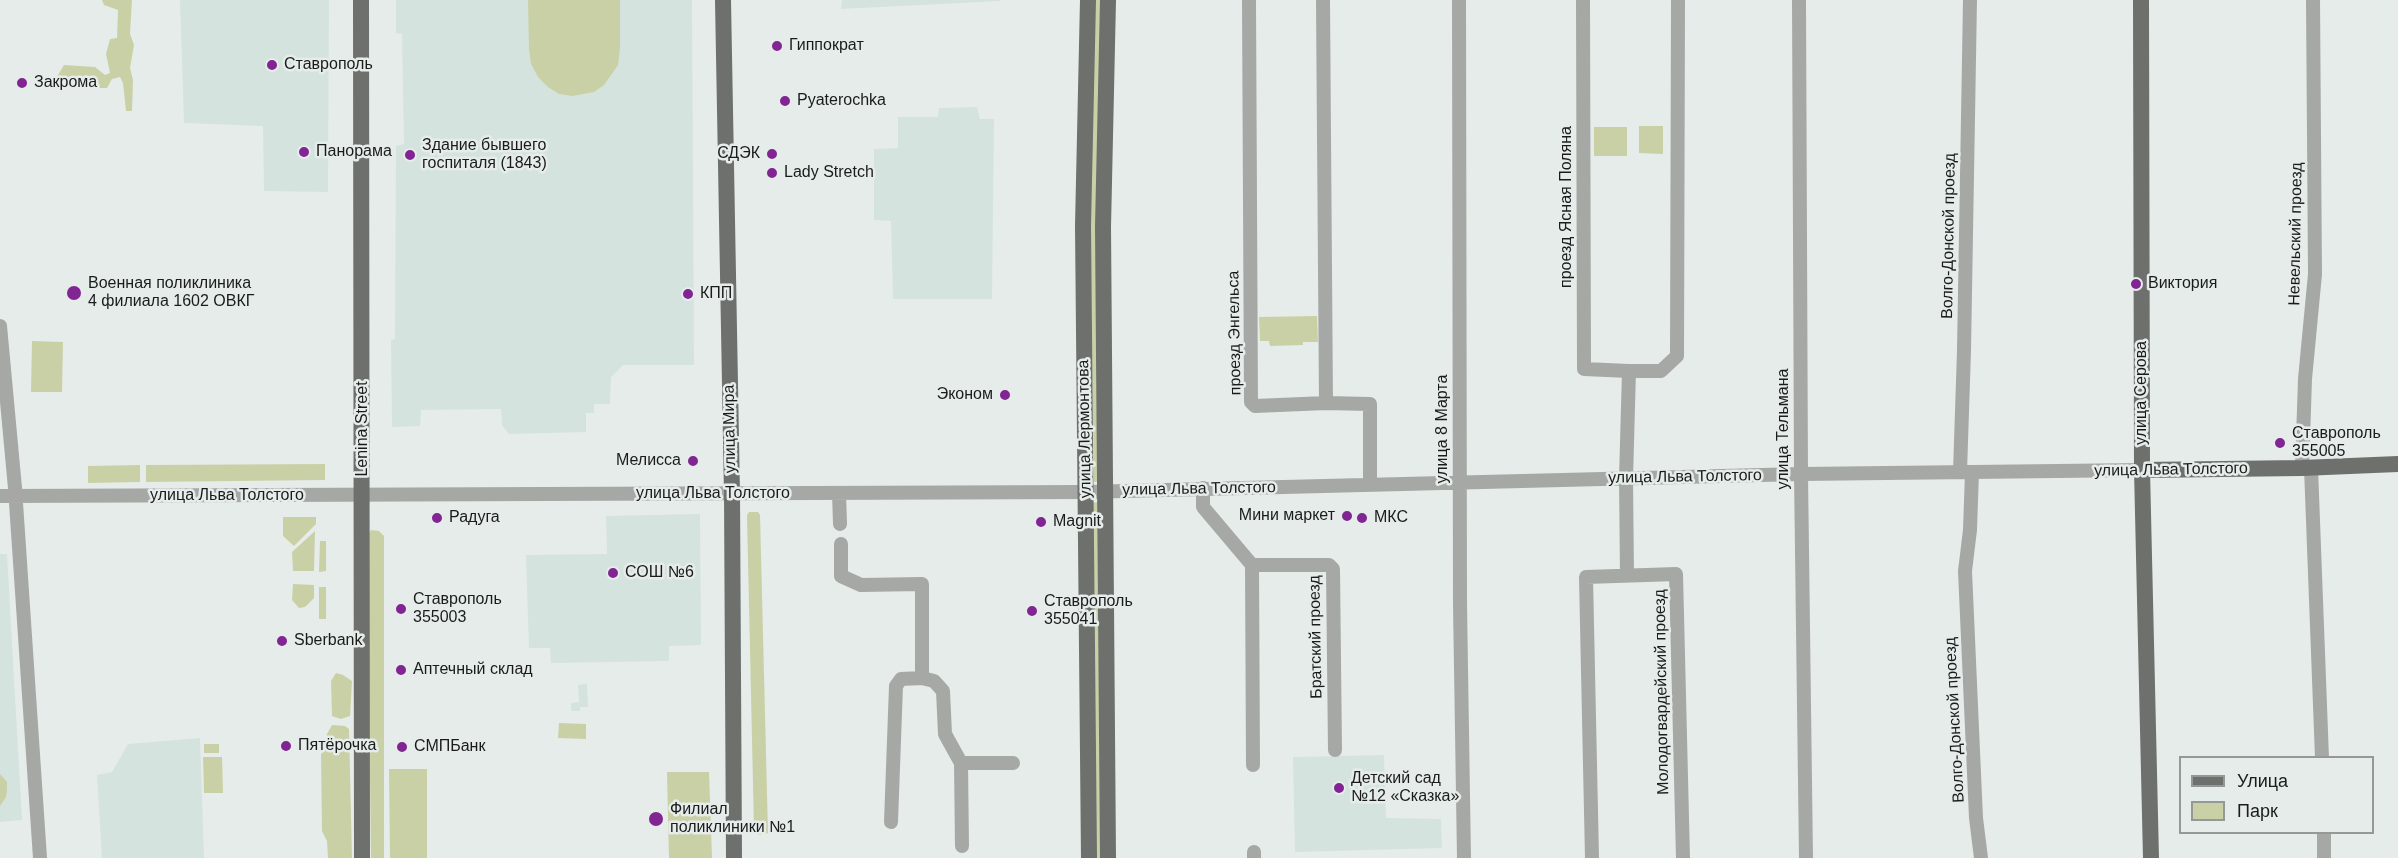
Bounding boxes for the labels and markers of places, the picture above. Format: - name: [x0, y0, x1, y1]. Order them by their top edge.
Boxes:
- place label: Гиппократ: [789, 36, 864, 56]
- marker: Гиппократ: [770, 39, 784, 53]
- place label: Ставрополь: [284, 55, 373, 75]
- marker: Ставрополь: [265, 58, 279, 72]
- place label: Закрома: [34, 73, 97, 93]
- marker: Закрома: [15, 76, 29, 90]
- place label: Pyaterochka: [797, 91, 886, 111]
- marker: Pyaterochka: [778, 94, 792, 108]
- place label: Здание бывшего госпиталя (1843): [422, 136, 547, 174]
- place label: Панорама: [316, 142, 392, 162]
- place label: СДЭК: [717, 144, 760, 164]
- marker: Панорама: [297, 145, 311, 159]
- marker: СДЭК: [765, 147, 779, 161]
- marker: Здание бывшего госпиталя (1843): [403, 148, 417, 162]
- place label: Lady Stretch: [784, 163, 874, 183]
- marker: Lady Stretch: [765, 166, 779, 180]
- place label: Военная поликлиника 4 филиала 1602 ОВКГ: [88, 274, 254, 312]
- place label: Виктория: [2148, 274, 2217, 294]
- marker: Виктория: [2129, 277, 2143, 291]
- marker: Военная поликлиника 4 филиала 1602 ОВКГ: [65, 284, 83, 302]
- place label: КПП: [700, 284, 732, 304]
- marker: КПП: [681, 287, 695, 301]
- place label: Эконом: [937, 385, 993, 405]
- marker: Эконом: [998, 388, 1012, 402]
- place label: Ставрополь 355005: [2292, 424, 2381, 462]
- marker: Ставрополь 355005: [2273, 436, 2287, 450]
- place label: Мелисса: [616, 451, 681, 471]
- marker: Мелисса: [686, 454, 700, 468]
- place label: Мини маркет: [1239, 506, 1335, 526]
- place label: Радуга: [449, 508, 500, 528]
- place label: МКС: [1374, 508, 1408, 528]
- marker: Мини маркет: [1340, 509, 1354, 523]
- marker: Радуга: [430, 511, 444, 525]
- marker: МКС: [1355, 511, 1369, 525]
- place label: Magnit: [1053, 512, 1101, 532]
- marker: Magnit: [1034, 515, 1048, 529]
- place label: СОШ №6: [625, 563, 694, 583]
- marker: СОШ №6: [606, 566, 620, 580]
- place label: Ставрополь 355003: [413, 590, 502, 628]
- place label: Ставрополь 355041: [1044, 592, 1133, 630]
- marker: Ставрополь 355003: [394, 602, 408, 616]
- marker: Ставрополь 355041: [1025, 604, 1039, 618]
- place label: Sberbank: [294, 631, 362, 651]
- marker: Sberbank: [275, 634, 289, 648]
- place label: Аптечный склад: [413, 660, 533, 680]
- marker: Аптечный склад: [394, 663, 408, 677]
- place label: Пятёрочка: [298, 736, 376, 756]
- place label: СМПБанк: [414, 737, 485, 757]
- marker: Пятёрочка: [279, 739, 293, 753]
- marker: СМПБанк: [395, 740, 409, 754]
- place label: Детский сад №12 «Сказка»: [1351, 769, 1459, 807]
- marker: Детский сад №12 «Сказка»: [1332, 781, 1346, 795]
- place label: Филиал поликлиники №1: [670, 800, 795, 838]
- marker: Филиал поликлиники №1: [647, 810, 665, 828]

